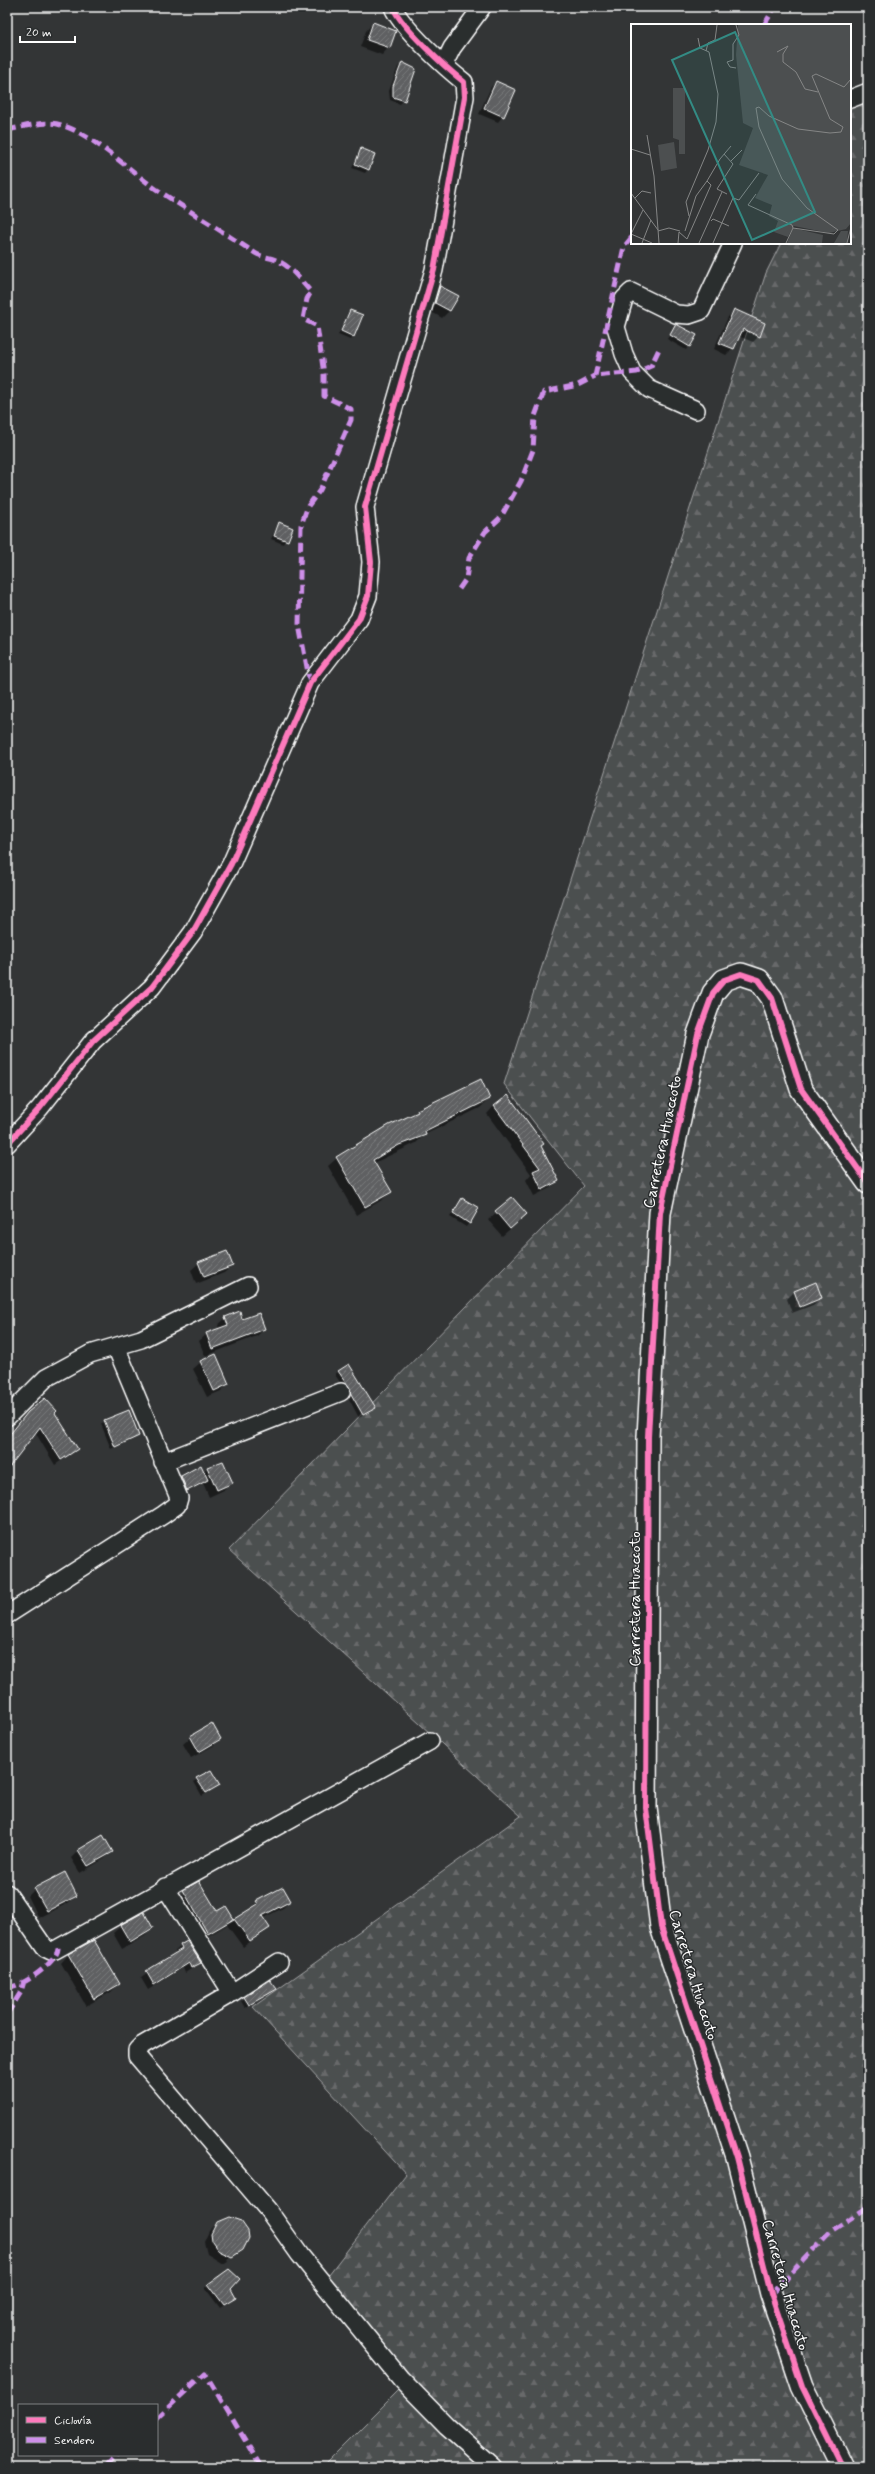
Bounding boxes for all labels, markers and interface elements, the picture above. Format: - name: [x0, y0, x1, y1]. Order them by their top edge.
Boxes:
- scale bar: [20, 18, 75, 44]
- inset map: [631, 24, 851, 244]
- text: 20 m: [26, 25, 52, 41]
- street label: Carretera Huaccoto: [639, 1074, 687, 1210]
- street label: Carretera Huaccoto: [625, 1531, 646, 1667]
- street label: Carretera Huaccoto: [663, 1907, 723, 2043]
- street label: Carretera Huaccoto: [756, 2217, 814, 2353]
- legend: [18, 2404, 158, 2456]
- text: Ciclovía: [54, 2413, 92, 2429]
- text: Sendero: [54, 2433, 95, 2449]

